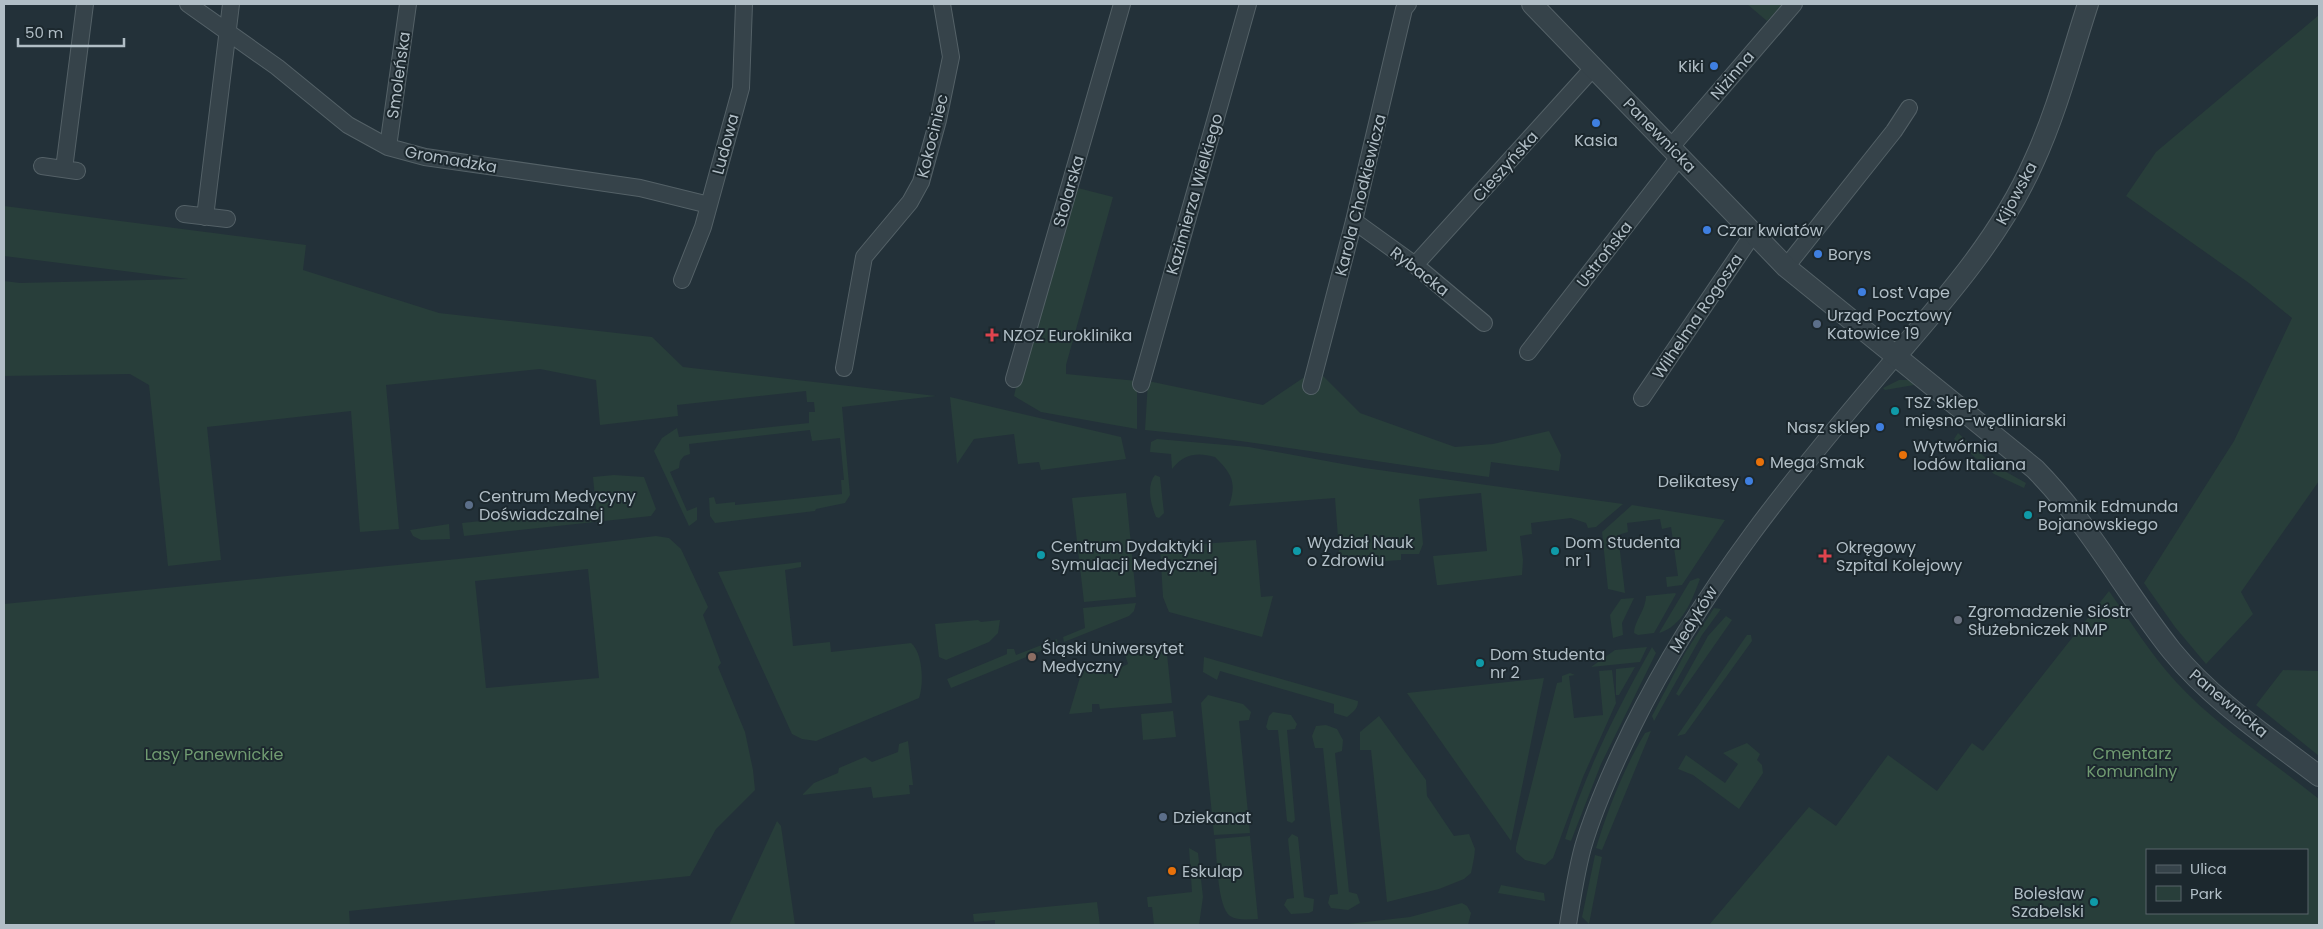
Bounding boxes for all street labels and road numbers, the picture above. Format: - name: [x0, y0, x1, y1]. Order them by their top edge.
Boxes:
- street label: Smoleńska: [381, 30, 416, 120]
- street label: Nizinna: [1705, 46, 1760, 105]
- street label: Kokociniec: [911, 91, 954, 181]
- street label: Panewnicka: [1618, 93, 1701, 178]
- street label: Ludowa: [706, 111, 745, 177]
- street label: Kazimierza Wielkiego: [1160, 111, 1229, 278]
- street label: Karola Chodkiewicza: [1329, 112, 1392, 279]
- street label: Cieszyńska: [1467, 126, 1544, 207]
- street label: Gromadzka: [403, 140, 499, 179]
- street label: Stolarska: [1047, 153, 1090, 230]
- street label: Kijowska: [1990, 158, 2043, 229]
- street label: Ustrońska: [1571, 216, 1638, 292]
- street label: Rybacka: [1385, 241, 1454, 302]
- street label: Wilhelma Rogosza: [1647, 249, 1748, 383]
- street label: Medyków: [1664, 581, 1723, 657]
- street label: Panewnicka: [2184, 664, 2273, 743]

